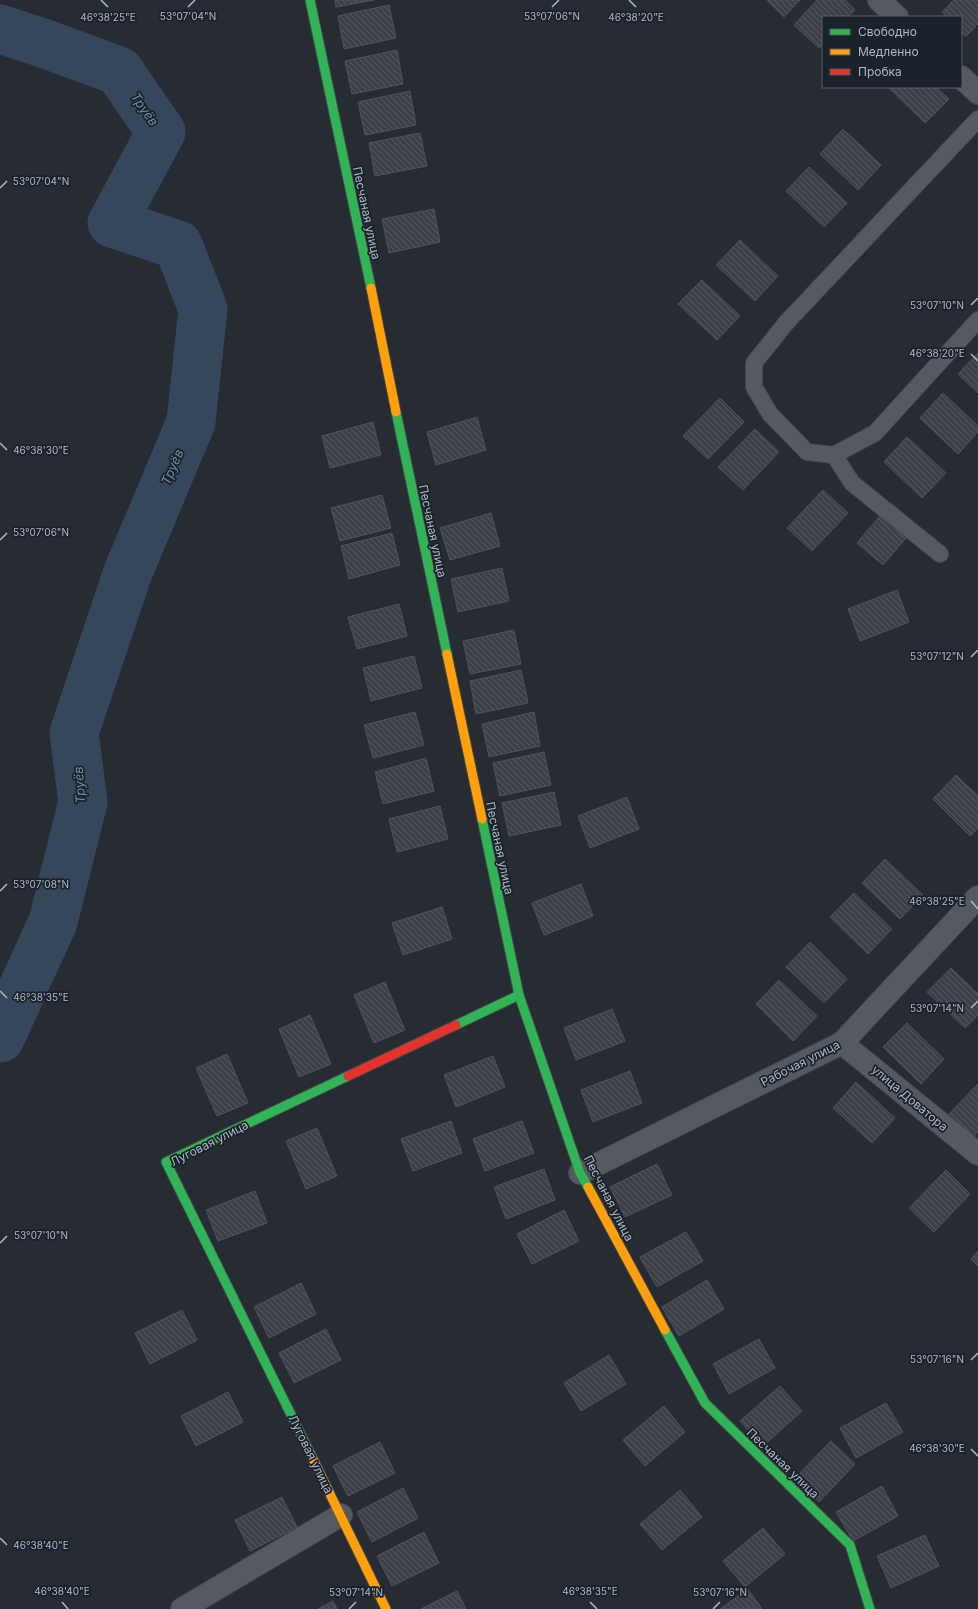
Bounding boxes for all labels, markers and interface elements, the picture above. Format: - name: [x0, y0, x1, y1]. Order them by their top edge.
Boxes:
- text: 53°07'04"N: [160, 10, 216, 22]
- text: 53°07'06"N: [524, 10, 580, 22]
- text: 46°38'25"E: [80, 11, 136, 23]
- text: 46°38'20"E: [608, 11, 664, 23]
- legend: [822, 16, 962, 88]
- text: Свободно: [858, 24, 917, 39]
- text: Медленно: [858, 44, 919, 59]
- text: Пробка: [858, 64, 902, 79]
- water label: Труёв: [128, 89, 162, 129]
- street label: Песчаная улица: [350, 165, 384, 261]
- text: 53°07'04"N: [13, 175, 69, 187]
- text: 53°07'10"N: [910, 299, 964, 311]
- text: 46°38'20"E: [909, 347, 965, 359]
- text: 46°38'30"E: [13, 444, 69, 456]
- water label: Труёв: [157, 447, 187, 487]
- street label: Песчаная улица: [416, 483, 450, 579]
- text: 53°07'06"N: [13, 526, 69, 538]
- text: 53°07'12"N: [910, 650, 964, 662]
- water label: Труёв: [70, 766, 88, 804]
- street label: Песчаная улица: [483, 800, 517, 896]
- text: 53°07'08"N: [13, 878, 69, 890]
- text: 46°38'25"E: [909, 895, 965, 907]
- text: 46°38'35"E: [13, 991, 69, 1003]
- text: 53°07'14"N: [910, 1002, 964, 1014]
- street label: Рабочая улица: [758, 1037, 842, 1089]
- street label: улица Доватора: [869, 1062, 951, 1134]
- street label: Луговая улица: [167, 1117, 251, 1169]
- street label: Песчаная улица: [581, 1152, 637, 1244]
- text: 53°07'10"N: [14, 1229, 68, 1241]
- text: 53°07'16"N: [910, 1353, 964, 1365]
- street label: Луговая улица: [285, 1412, 337, 1496]
- street label: Песчаная улица: [744, 1425, 822, 1501]
- text: 46°38'30"E: [909, 1442, 965, 1454]
- text: 46°38'40"E: [13, 1539, 69, 1551]
- text: 46°38'40"E: [34, 1585, 90, 1597]
- text: 46°38'35"E: [562, 1585, 618, 1597]
- text: 53°07'14"N: [329, 1586, 383, 1598]
- text: 53°07'16"N: [693, 1586, 747, 1598]

